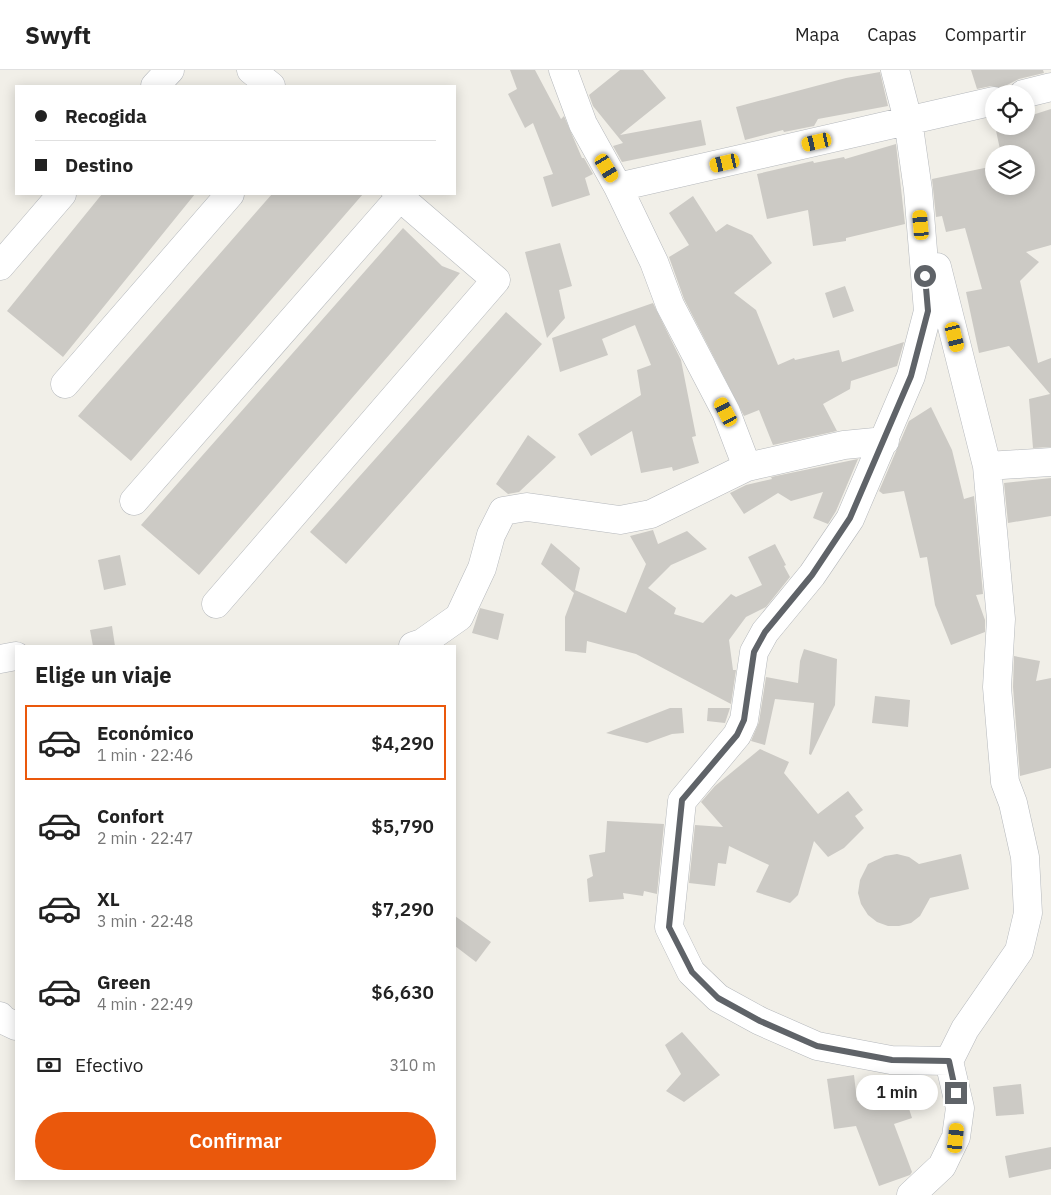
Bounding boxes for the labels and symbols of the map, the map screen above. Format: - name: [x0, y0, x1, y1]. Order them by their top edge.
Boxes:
- car: [800, 131, 833, 153]
- car: [592, 151, 621, 185]
- car: [708, 152, 741, 174]
- car: [912, 209, 929, 241]
- route start: [914, 265, 936, 287]
- car: [944, 321, 965, 353]
- car: [712, 395, 739, 429]
- callout: 1 min: [856, 1076, 938, 1110]
- route end: [945, 1082, 967, 1104]
- car: [946, 1122, 965, 1154]

